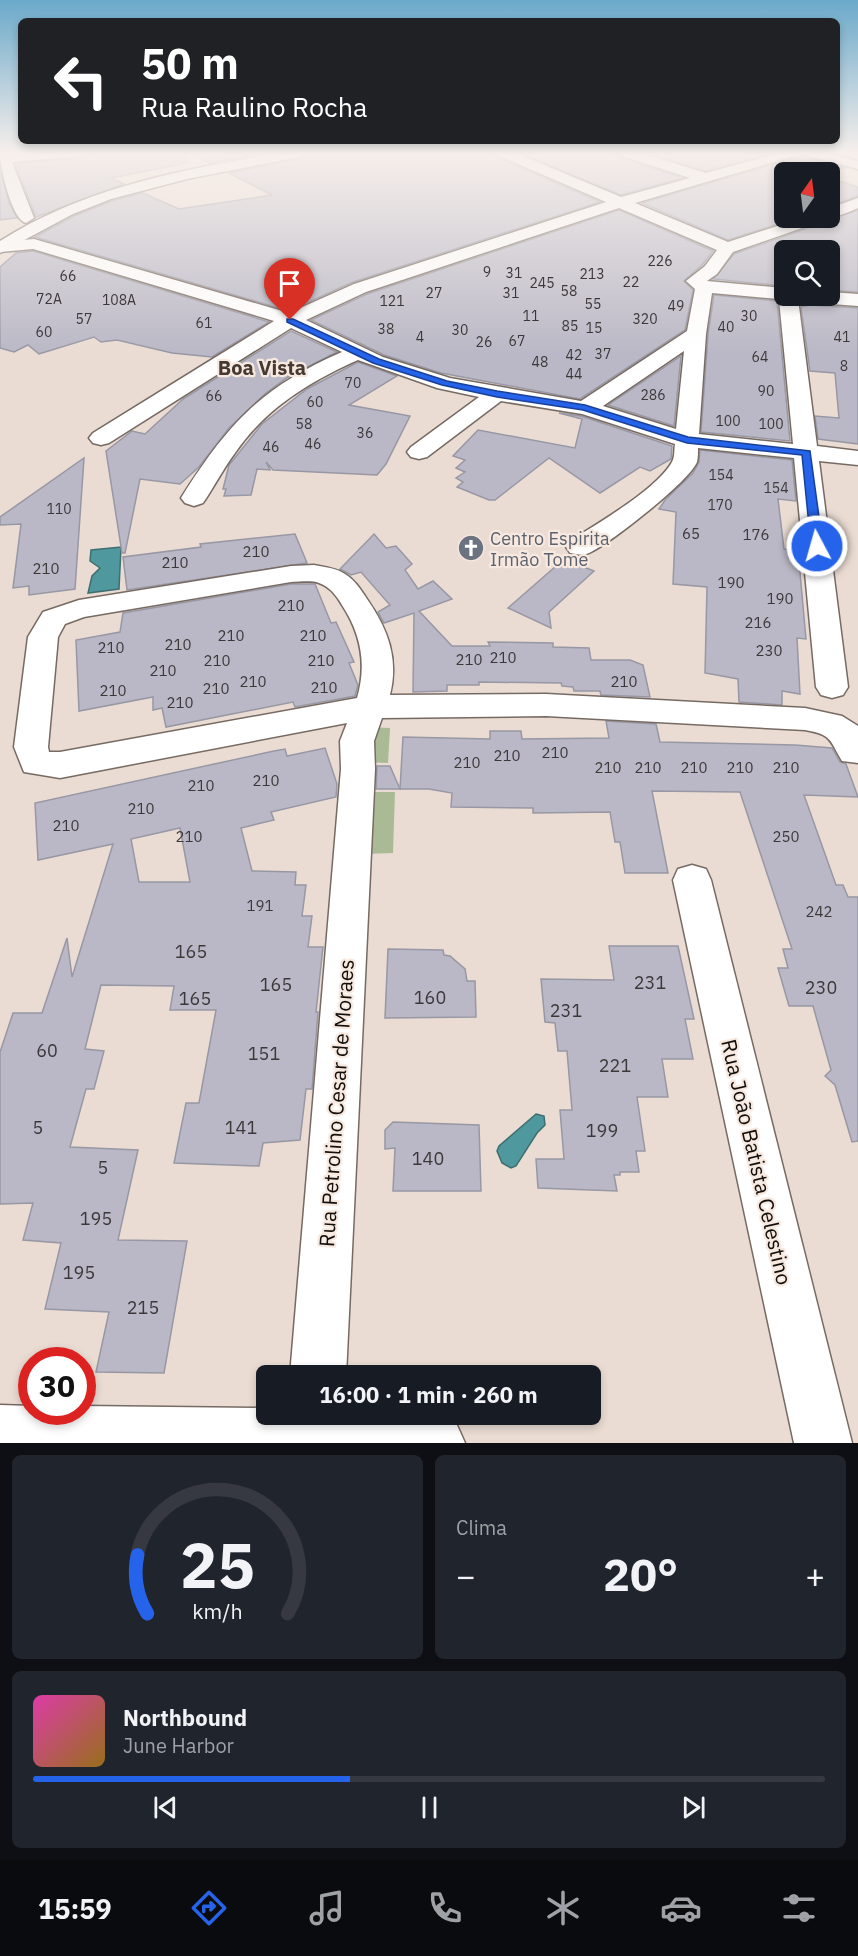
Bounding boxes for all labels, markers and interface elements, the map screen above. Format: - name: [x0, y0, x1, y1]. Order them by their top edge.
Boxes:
- text: 50 m: [141, 36, 239, 91]
- icon: left: [42, 42, 120, 120]
- text: Rua Raulino Rocha: [141, 89, 367, 124]
- north arrow: [774, 162, 840, 228]
- map controls: [774, 162, 840, 306]
- button: search: [774, 240, 840, 306]
- house number: 226: [647, 252, 673, 270]
- pin: [264, 258, 315, 320]
- house number: 9: [483, 263, 491, 281]
- house number: 31: [506, 264, 522, 282]
- house number: 213: [579, 265, 605, 283]
- house number: 66: [60, 267, 76, 285]
- icon: arrive: [273, 267, 306, 300]
- house number: 22: [623, 273, 639, 291]
- house number: 245: [529, 274, 555, 292]
- house number: 58: [561, 282, 577, 300]
- house number: 27: [426, 284, 442, 302]
- house number: 31: [503, 284, 519, 302]
- house number: 72A: [36, 290, 62, 308]
- house number: 108A: [102, 291, 136, 309]
- house number: 121: [379, 292, 405, 310]
- house number: 55: [585, 295, 601, 313]
- house number: 49: [668, 297, 684, 315]
- house number: 11: [523, 307, 539, 325]
- house number: 30: [741, 307, 757, 325]
- house number: 57: [76, 310, 92, 328]
- house number: 320: [632, 310, 658, 328]
- house number: 61: [196, 314, 212, 332]
- house number: 85: [562, 317, 578, 335]
- house number: 40: [718, 318, 734, 336]
- house number: 15: [586, 319, 602, 337]
- house number: 38: [378, 320, 394, 338]
- house number: 30: [452, 321, 468, 339]
- house number: 60: [36, 323, 52, 341]
- house number: 4: [416, 328, 424, 346]
- house number: 41: [834, 328, 850, 346]
- house number: 67: [509, 332, 525, 350]
- house number: 26: [476, 333, 492, 351]
- house number: 37: [595, 345, 611, 363]
- house number: 42: [566, 346, 582, 364]
- house number: 64: [752, 348, 768, 366]
- house number: 48: [532, 353, 548, 371]
- district label: Boa Vista: [218, 354, 306, 381]
- house number: 8: [840, 357, 848, 375]
- house number: 44: [566, 365, 582, 383]
- house number: 70: [345, 374, 361, 392]
- house number: 90: [758, 382, 774, 400]
- house number: 286: [640, 386, 666, 404]
- house number: 66: [206, 387, 222, 405]
- house number: 60: [307, 393, 323, 411]
- house number: 100: [715, 412, 741, 430]
- house number: 58: [296, 415, 312, 433]
- house number: 100: [758, 415, 784, 433]
- house number: 36: [357, 424, 373, 442]
- house number: 46: [305, 435, 321, 453]
- house number: 46: [263, 438, 279, 456]
- house number: 154: [708, 466, 734, 484]
- house number: 154: [763, 479, 789, 497]
- house number: 170: [707, 496, 733, 514]
- house number: 110: [46, 500, 72, 518]
- position arrow: [785, 514, 849, 578]
- house number: 65: [682, 524, 700, 543]
- house number: 176: [742, 525, 770, 544]
- place label: Centro Espirita Irmão Tome: [490, 527, 610, 571]
- church icon: Centro Espirita Irmão Tome: [456, 533, 486, 563]
- house number: 210: [242, 542, 270, 561]
- house number: 210: [161, 553, 189, 572]
- house number: 210: [32, 559, 60, 578]
- house number: 190: [717, 573, 745, 592]
- house number: 190: [766, 589, 794, 608]
- house number: 210: [277, 596, 305, 615]
- house number: 216: [744, 613, 772, 632]
- house number: 210: [217, 626, 245, 645]
- house number: 210: [299, 626, 327, 645]
- house number: 210: [164, 635, 192, 654]
- house number: 210: [97, 638, 125, 657]
- house number: 230: [755, 641, 783, 660]
- house number: 210: [489, 648, 517, 667]
- house number: 210: [455, 650, 483, 669]
- house number: 210: [203, 651, 231, 670]
- house number: 210: [307, 651, 335, 670]
- house number: 210: [149, 661, 177, 680]
- house number: 210: [239, 672, 267, 691]
- house number: 210: [610, 672, 638, 691]
- house number: 210: [310, 678, 338, 697]
- house number: 210: [202, 679, 230, 698]
- house number: 210: [99, 681, 127, 700]
- house number: 210: [166, 693, 194, 712]
- house number: 210: [541, 743, 569, 762]
- house number: 210: [493, 746, 521, 765]
- house number: 210: [453, 753, 481, 772]
- house number: 210: [594, 758, 622, 777]
- house number: 210: [634, 758, 662, 777]
- house number: 210: [680, 758, 708, 777]
- house number: 210: [726, 758, 754, 777]
- house number: 210: [772, 758, 800, 777]
- house number: 210: [252, 771, 280, 790]
- house number: 210: [187, 776, 215, 795]
- house number: 210: [127, 799, 155, 818]
- house number: 210: [52, 816, 80, 835]
- house number: 210: [175, 827, 203, 846]
- house number: 250: [772, 827, 800, 846]
- house number: 191: [246, 896, 274, 915]
- house number: 242: [805, 902, 833, 921]
- house number: 165: [175, 940, 207, 963]
- street label: Rua Petrolino Cesar de Moraes: [312, 958, 360, 1248]
- house number: 231: [634, 971, 666, 994]
- house number: 165: [260, 973, 292, 996]
- house number: 230: [805, 976, 837, 999]
- house number: 160: [414, 986, 446, 1009]
- house number: 165: [179, 987, 211, 1010]
- house number: 231: [550, 999, 582, 1022]
- street label: Rua João Batista Celestino: [715, 1036, 799, 1288]
- house number: 60: [36, 1039, 58, 1062]
- house number: 151: [248, 1042, 280, 1065]
- house number: 221: [599, 1054, 631, 1077]
- house number: 5: [33, 1116, 43, 1139]
- house number: 141: [225, 1116, 257, 1139]
- house number: 199: [586, 1119, 618, 1142]
- house number: 140: [412, 1147, 444, 1170]
- house number: 5: [98, 1156, 108, 1179]
- house number: 195: [80, 1207, 112, 1230]
- house number: 195: [63, 1261, 95, 1284]
- house number: 215: [127, 1296, 159, 1319]
- speed limit sign: 30: [18, 1347, 96, 1425]
- text: 16:00 · 1 min · 260 m: [319, 1380, 538, 1409]
- text: Clima: [456, 1514, 507, 1541]
- text: 25: [180, 1524, 255, 1605]
- text: 20°: [603, 1545, 678, 1603]
- text: −: [456, 1554, 476, 1597]
- text: +: [805, 1554, 825, 1597]
- text: km/h: [192, 1597, 243, 1625]
- text: Northbound: [123, 1703, 247, 1732]
- text: June Harbor: [123, 1732, 234, 1759]
- icon: previous: [149, 1791, 182, 1824]
- icon: pause: [413, 1791, 446, 1824]
- icon: next: [677, 1791, 710, 1824]
- icon: directions: [188, 1887, 230, 1929]
- icon: music: [306, 1887, 348, 1929]
- icon: phone: [424, 1887, 466, 1929]
- icon: climate: [542, 1887, 584, 1929]
- icon: car: [660, 1887, 702, 1929]
- icon: filters: [778, 1887, 820, 1929]
- text: 15:59: [38, 1891, 112, 1926]

